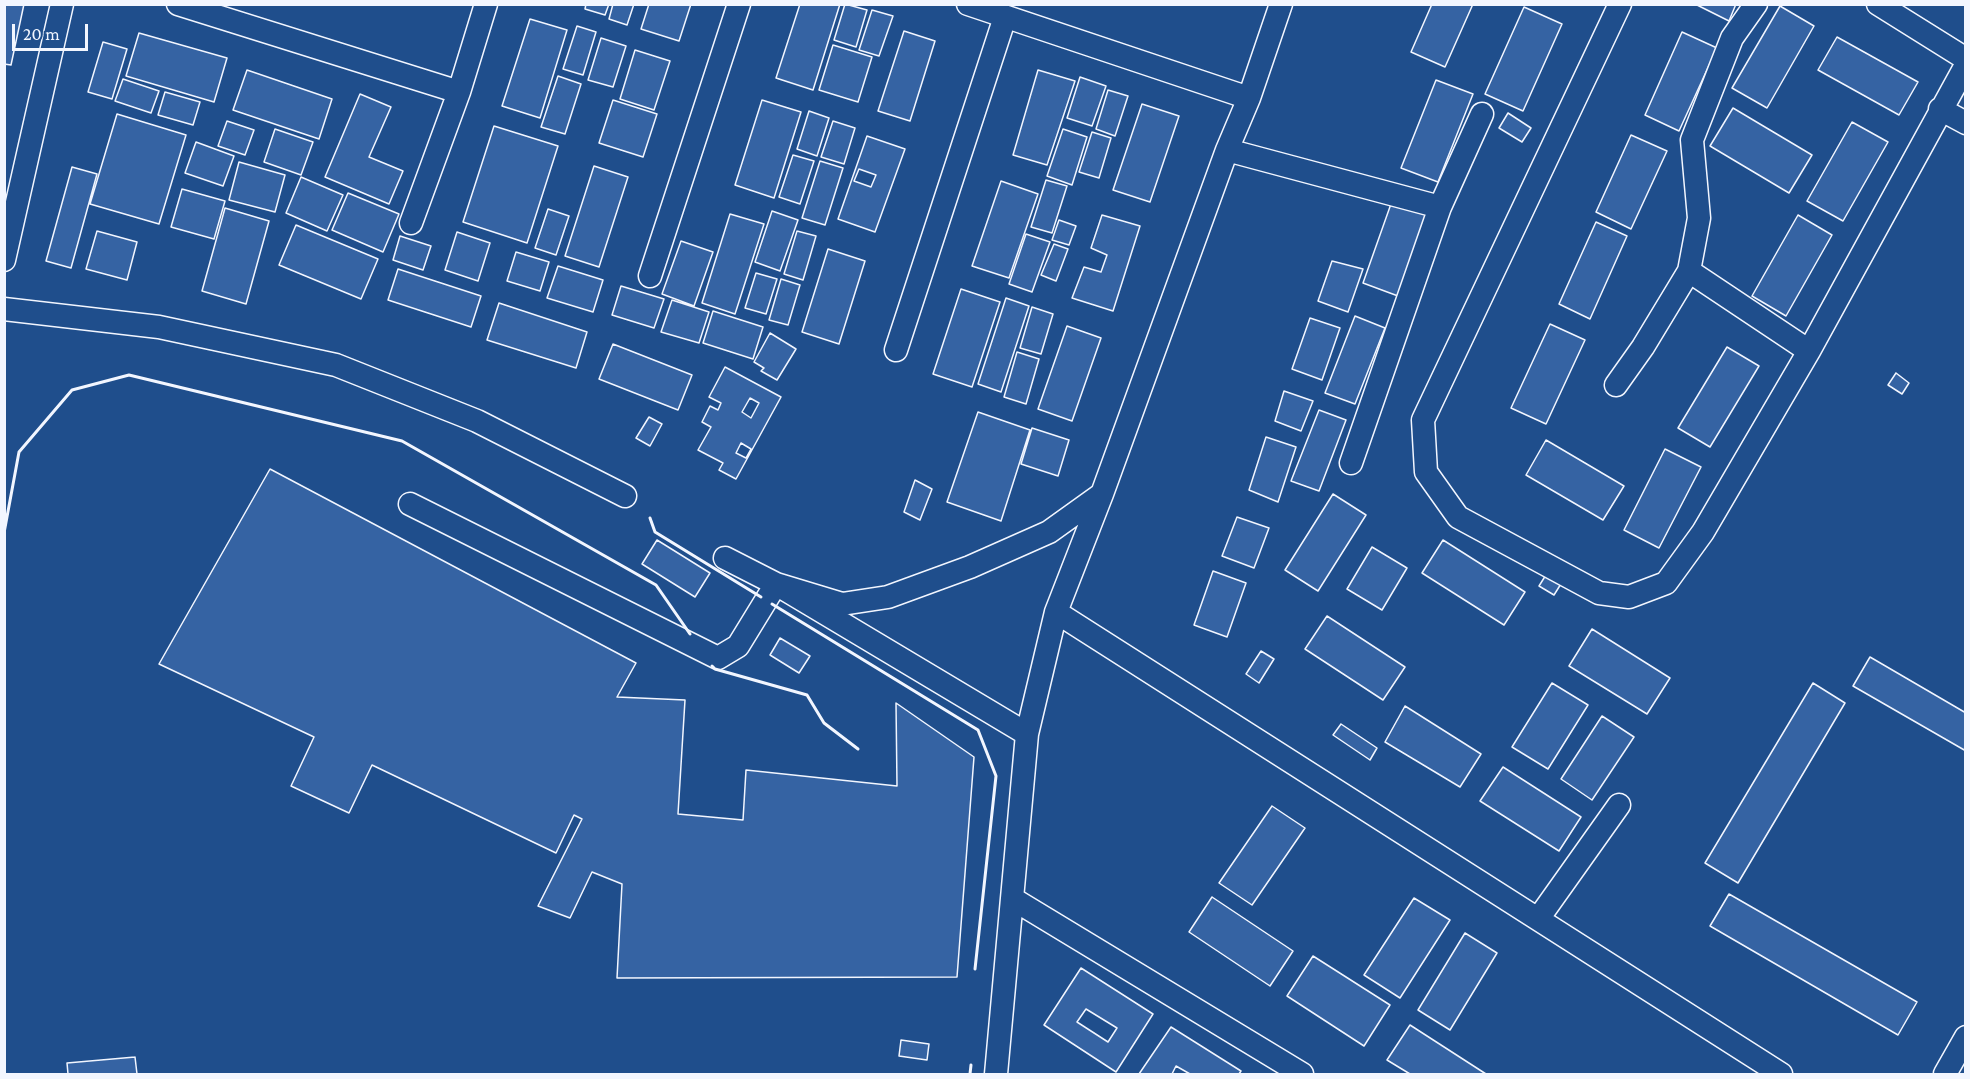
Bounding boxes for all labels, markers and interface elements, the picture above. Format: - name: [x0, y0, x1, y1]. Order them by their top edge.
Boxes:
- scale bar: [15, 12, 92, 50]
- text: 20 m: [23, 24, 60, 44]

